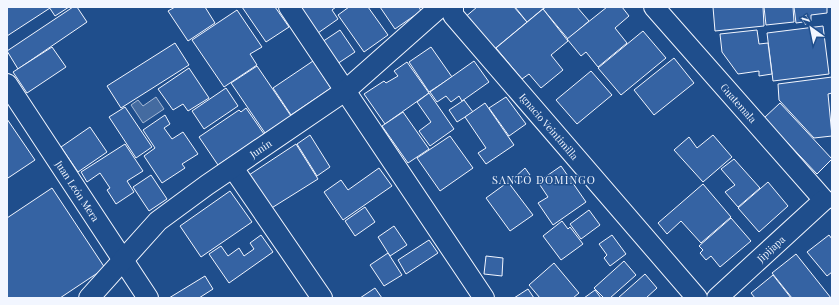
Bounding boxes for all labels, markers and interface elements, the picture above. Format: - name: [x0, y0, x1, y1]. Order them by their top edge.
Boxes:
- north arrow: [791, 8, 831, 48]
- text: N: [798, 11, 813, 28]
- street label: Guatemala: [717, 80, 760, 126]
- street label: Ignacio Veintimilla: [516, 90, 582, 163]
- street label: Junín: [246, 136, 274, 162]
- street label: Juan León Mera: [52, 157, 103, 224]
- district label: SANTO DOMINGO: [492, 172, 596, 187]
- street label: Jipijapa: [753, 232, 788, 266]

